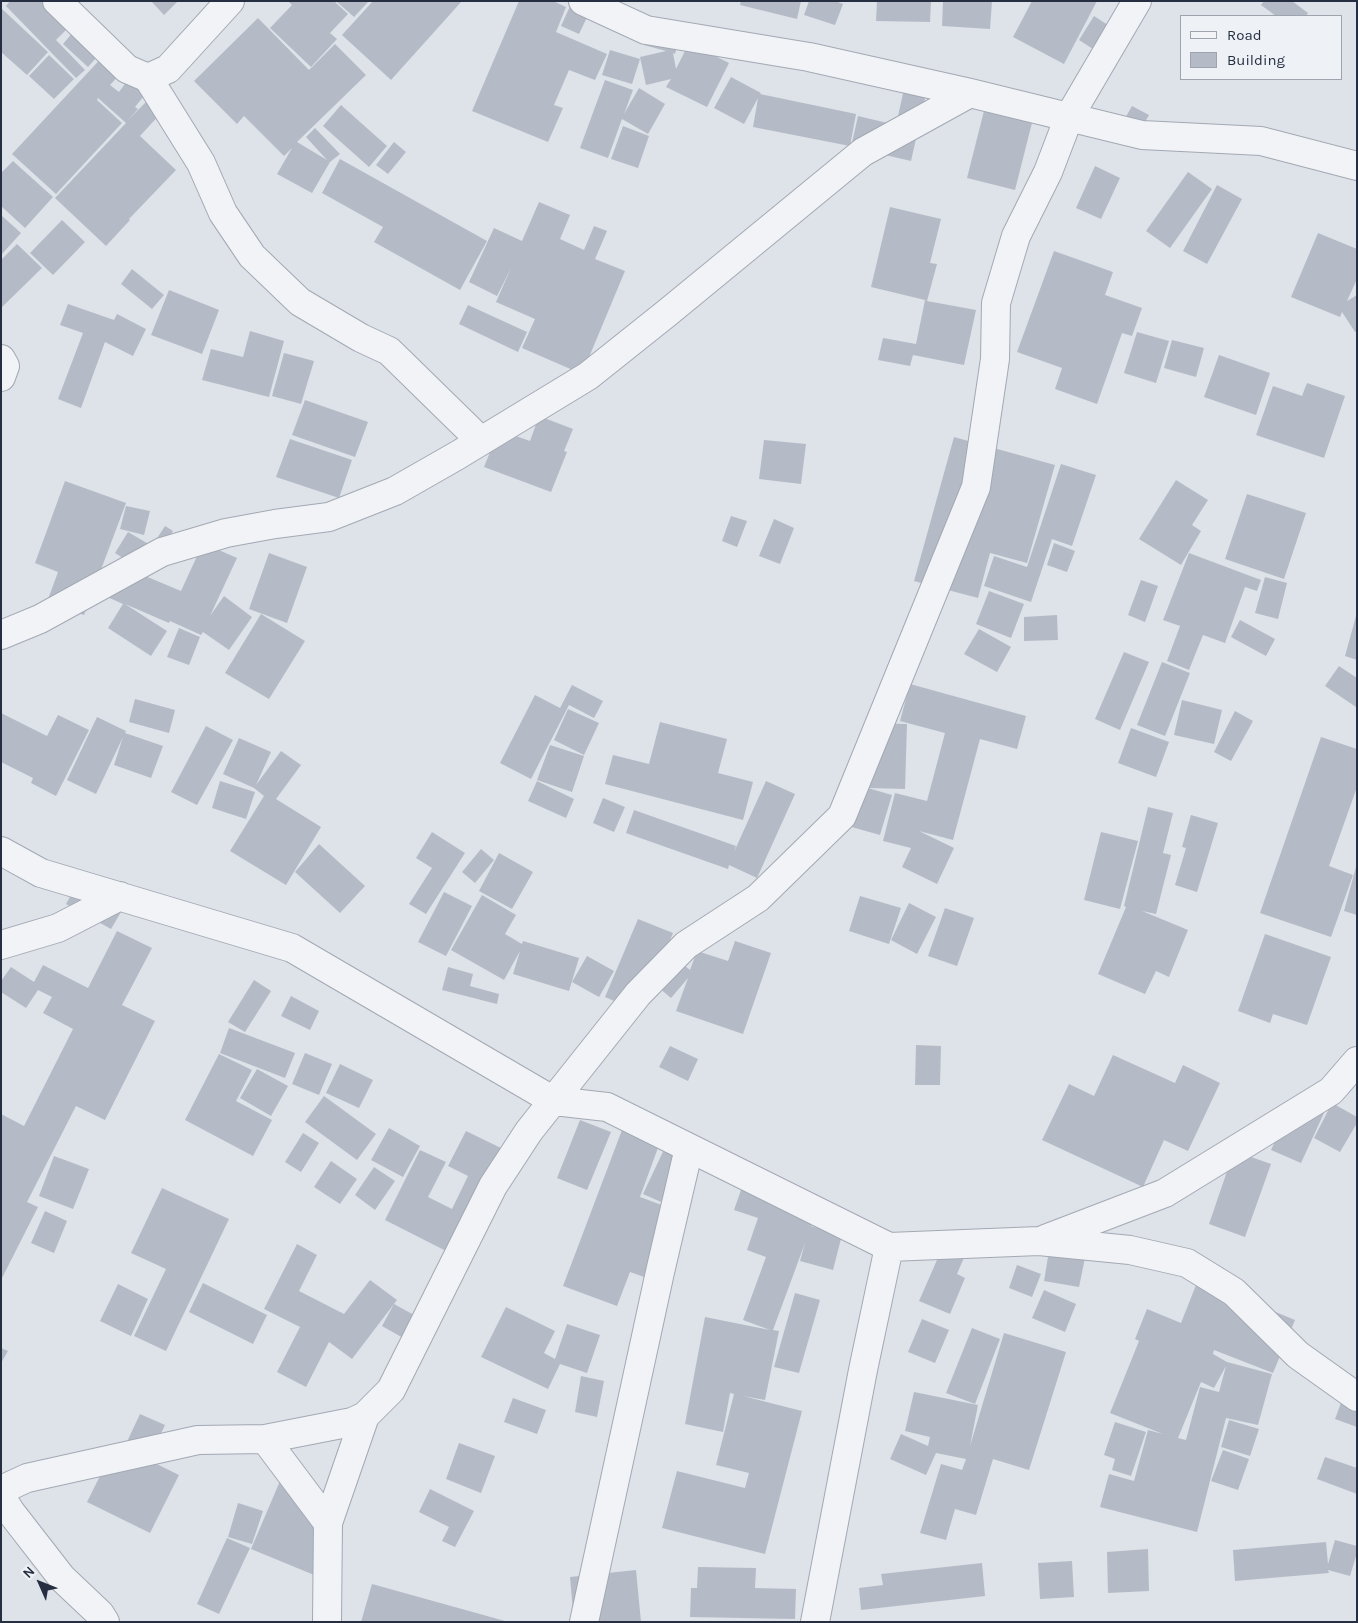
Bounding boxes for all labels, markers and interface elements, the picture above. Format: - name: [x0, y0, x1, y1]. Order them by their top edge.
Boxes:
- legend: [1180, 15, 1343, 80]
- text: Road: [1227, 26, 1262, 44]
- text: Building: [1227, 51, 1285, 69]
- north arrow: [15, 1558, 65, 1608]
- text: N: [19, 1563, 38, 1582]

